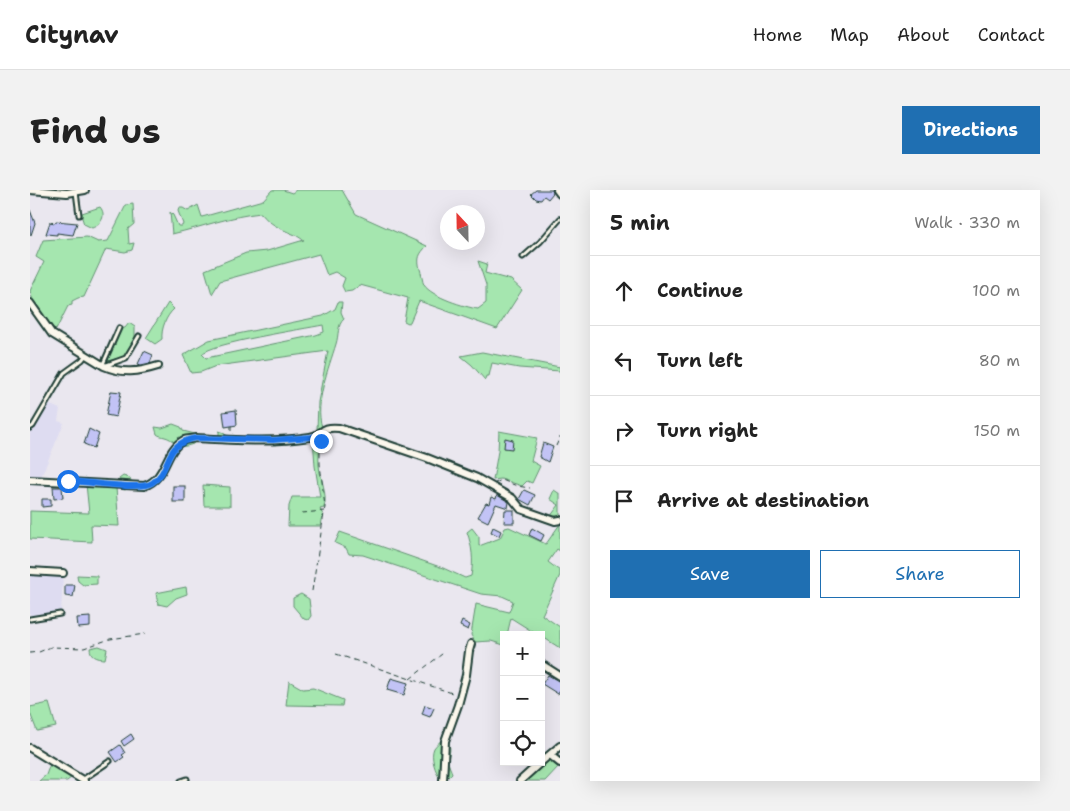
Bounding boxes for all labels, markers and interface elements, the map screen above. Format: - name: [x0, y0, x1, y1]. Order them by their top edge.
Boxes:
- text: Citynav: [25, 19, 119, 51]
- text: Home: [753, 23, 802, 47]
- text: Map: [830, 23, 869, 47]
- text: About: [897, 23, 950, 47]
- text: Contact: [978, 23, 1045, 47]
- button: Directions: [902, 106, 1040, 154]
- text: Find us: [30, 107, 161, 154]
- north arrow: [440, 205, 485, 250]
- text: 5 min: [610, 209, 670, 237]
- text: Walk · 330 m: [914, 212, 1020, 233]
- icon: ahead: [610, 277, 638, 305]
- text: Continue: [657, 278, 743, 303]
- text: 100 m: [972, 280, 1020, 301]
- icon: left: [610, 347, 638, 375]
- text: Turn left: [657, 348, 743, 373]
- text: 80 m: [979, 350, 1020, 371]
- icon: right: [610, 417, 638, 445]
- text: Turn right: [657, 418, 758, 443]
- text: 150 m: [973, 420, 1020, 441]
- route end: [310, 430, 333, 453]
- route start: [57, 470, 80, 493]
- icon: arrive: [610, 487, 638, 515]
- text: Arrive at destination: [657, 488, 869, 513]
- button: Save: [610, 550, 810, 598]
- button: Share: [820, 550, 1020, 598]
- map controls: [500, 631, 545, 766]
- button: +: [500, 631, 545, 676]
- button: −: [500, 676, 545, 721]
- button: locate: [500, 721, 545, 766]

